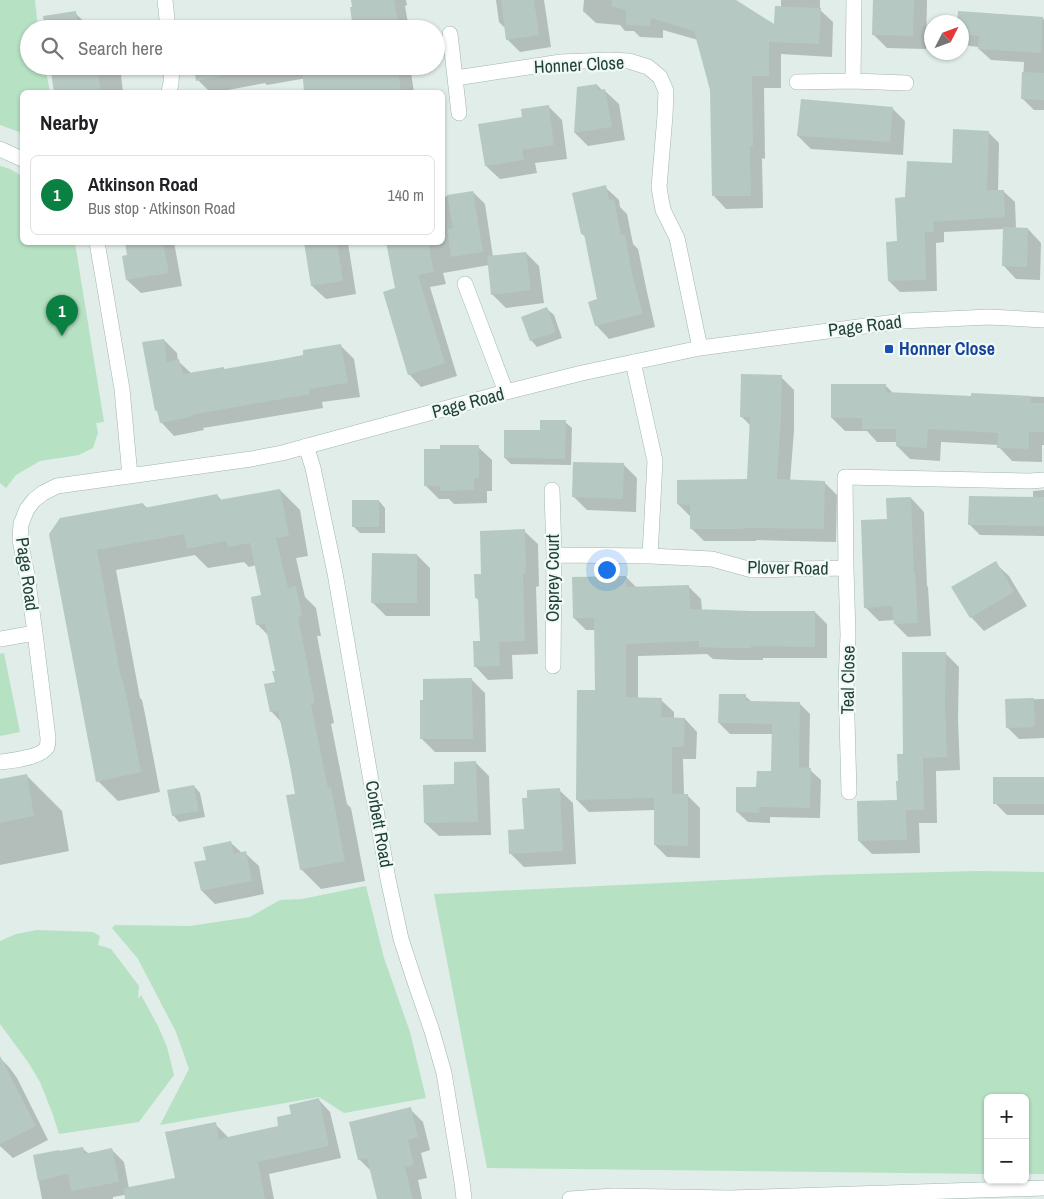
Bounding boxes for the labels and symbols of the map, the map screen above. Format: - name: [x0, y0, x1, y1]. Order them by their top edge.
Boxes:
- north arrow: [924, 15, 969, 60]
- street label: Honner Close: [533, 50, 625, 79]
- pin: 1: [46, 295, 78, 336]
- street label: Page Road: [827, 309, 903, 342]
- place label: Honner Close: [899, 336, 995, 361]
- marker: Honner Close: [883, 343, 895, 355]
- street label: Page Road: [429, 381, 507, 424]
- street label: Osprey Court: [540, 534, 565, 622]
- street label: Page Road: [10, 536, 45, 612]
- street label: Plover Road: [747, 554, 829, 581]
- your location: [594, 557, 620, 583]
- street label: Teal Close: [834, 645, 861, 715]
- street label: Corbett Road: [360, 779, 399, 869]

